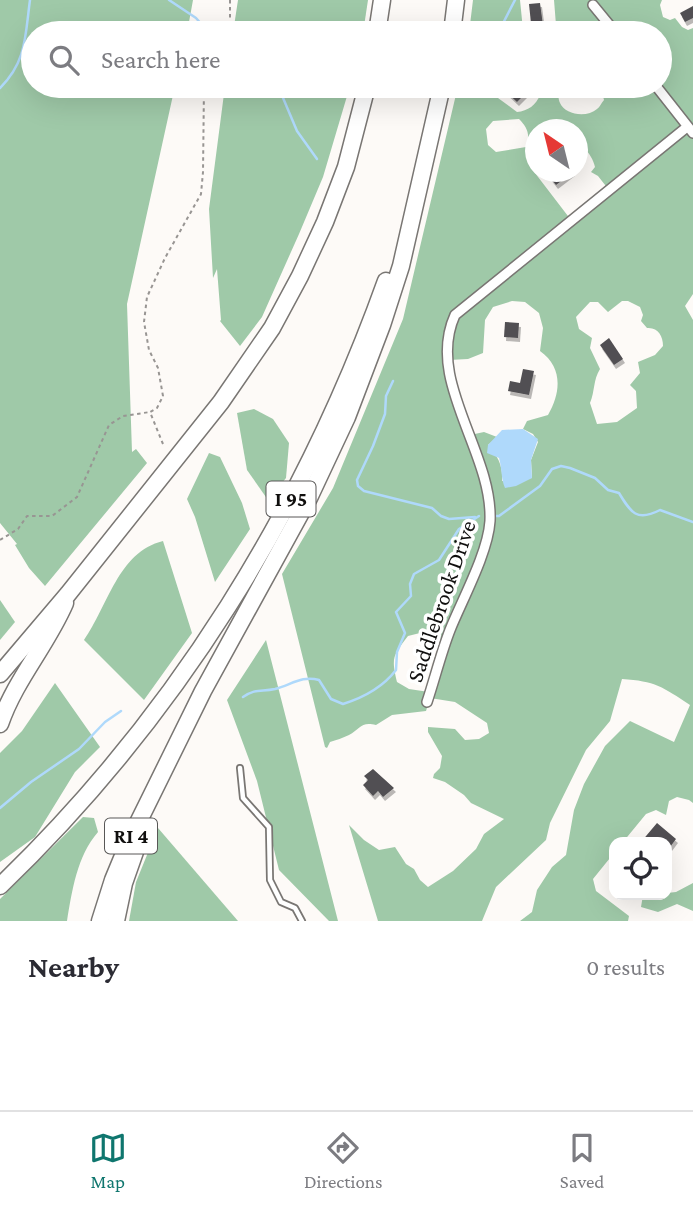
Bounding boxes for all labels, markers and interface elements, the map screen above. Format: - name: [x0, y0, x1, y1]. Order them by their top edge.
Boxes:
- search box: [21, 21, 672, 98]
- icon: search: [45, 41, 83, 79]
- text: Search here: [101, 45, 220, 74]
- north arrow: [525, 119, 588, 182]
- road number: I 95: [266, 482, 316, 516]
- street label: Saddlebrook Drive: [401, 517, 481, 685]
- road number: RI 4: [105, 818, 157, 854]
- map controls: [609, 837, 672, 900]
- button: locate: [609, 837, 672, 900]
- text: Nearby: [28, 950, 119, 983]
- text: 0 results: [586, 954, 665, 980]
- tab: Map: [89, 1129, 127, 1192]
- tab: Directions: [304, 1129, 383, 1192]
- tab: Saved: [560, 1129, 604, 1192]

